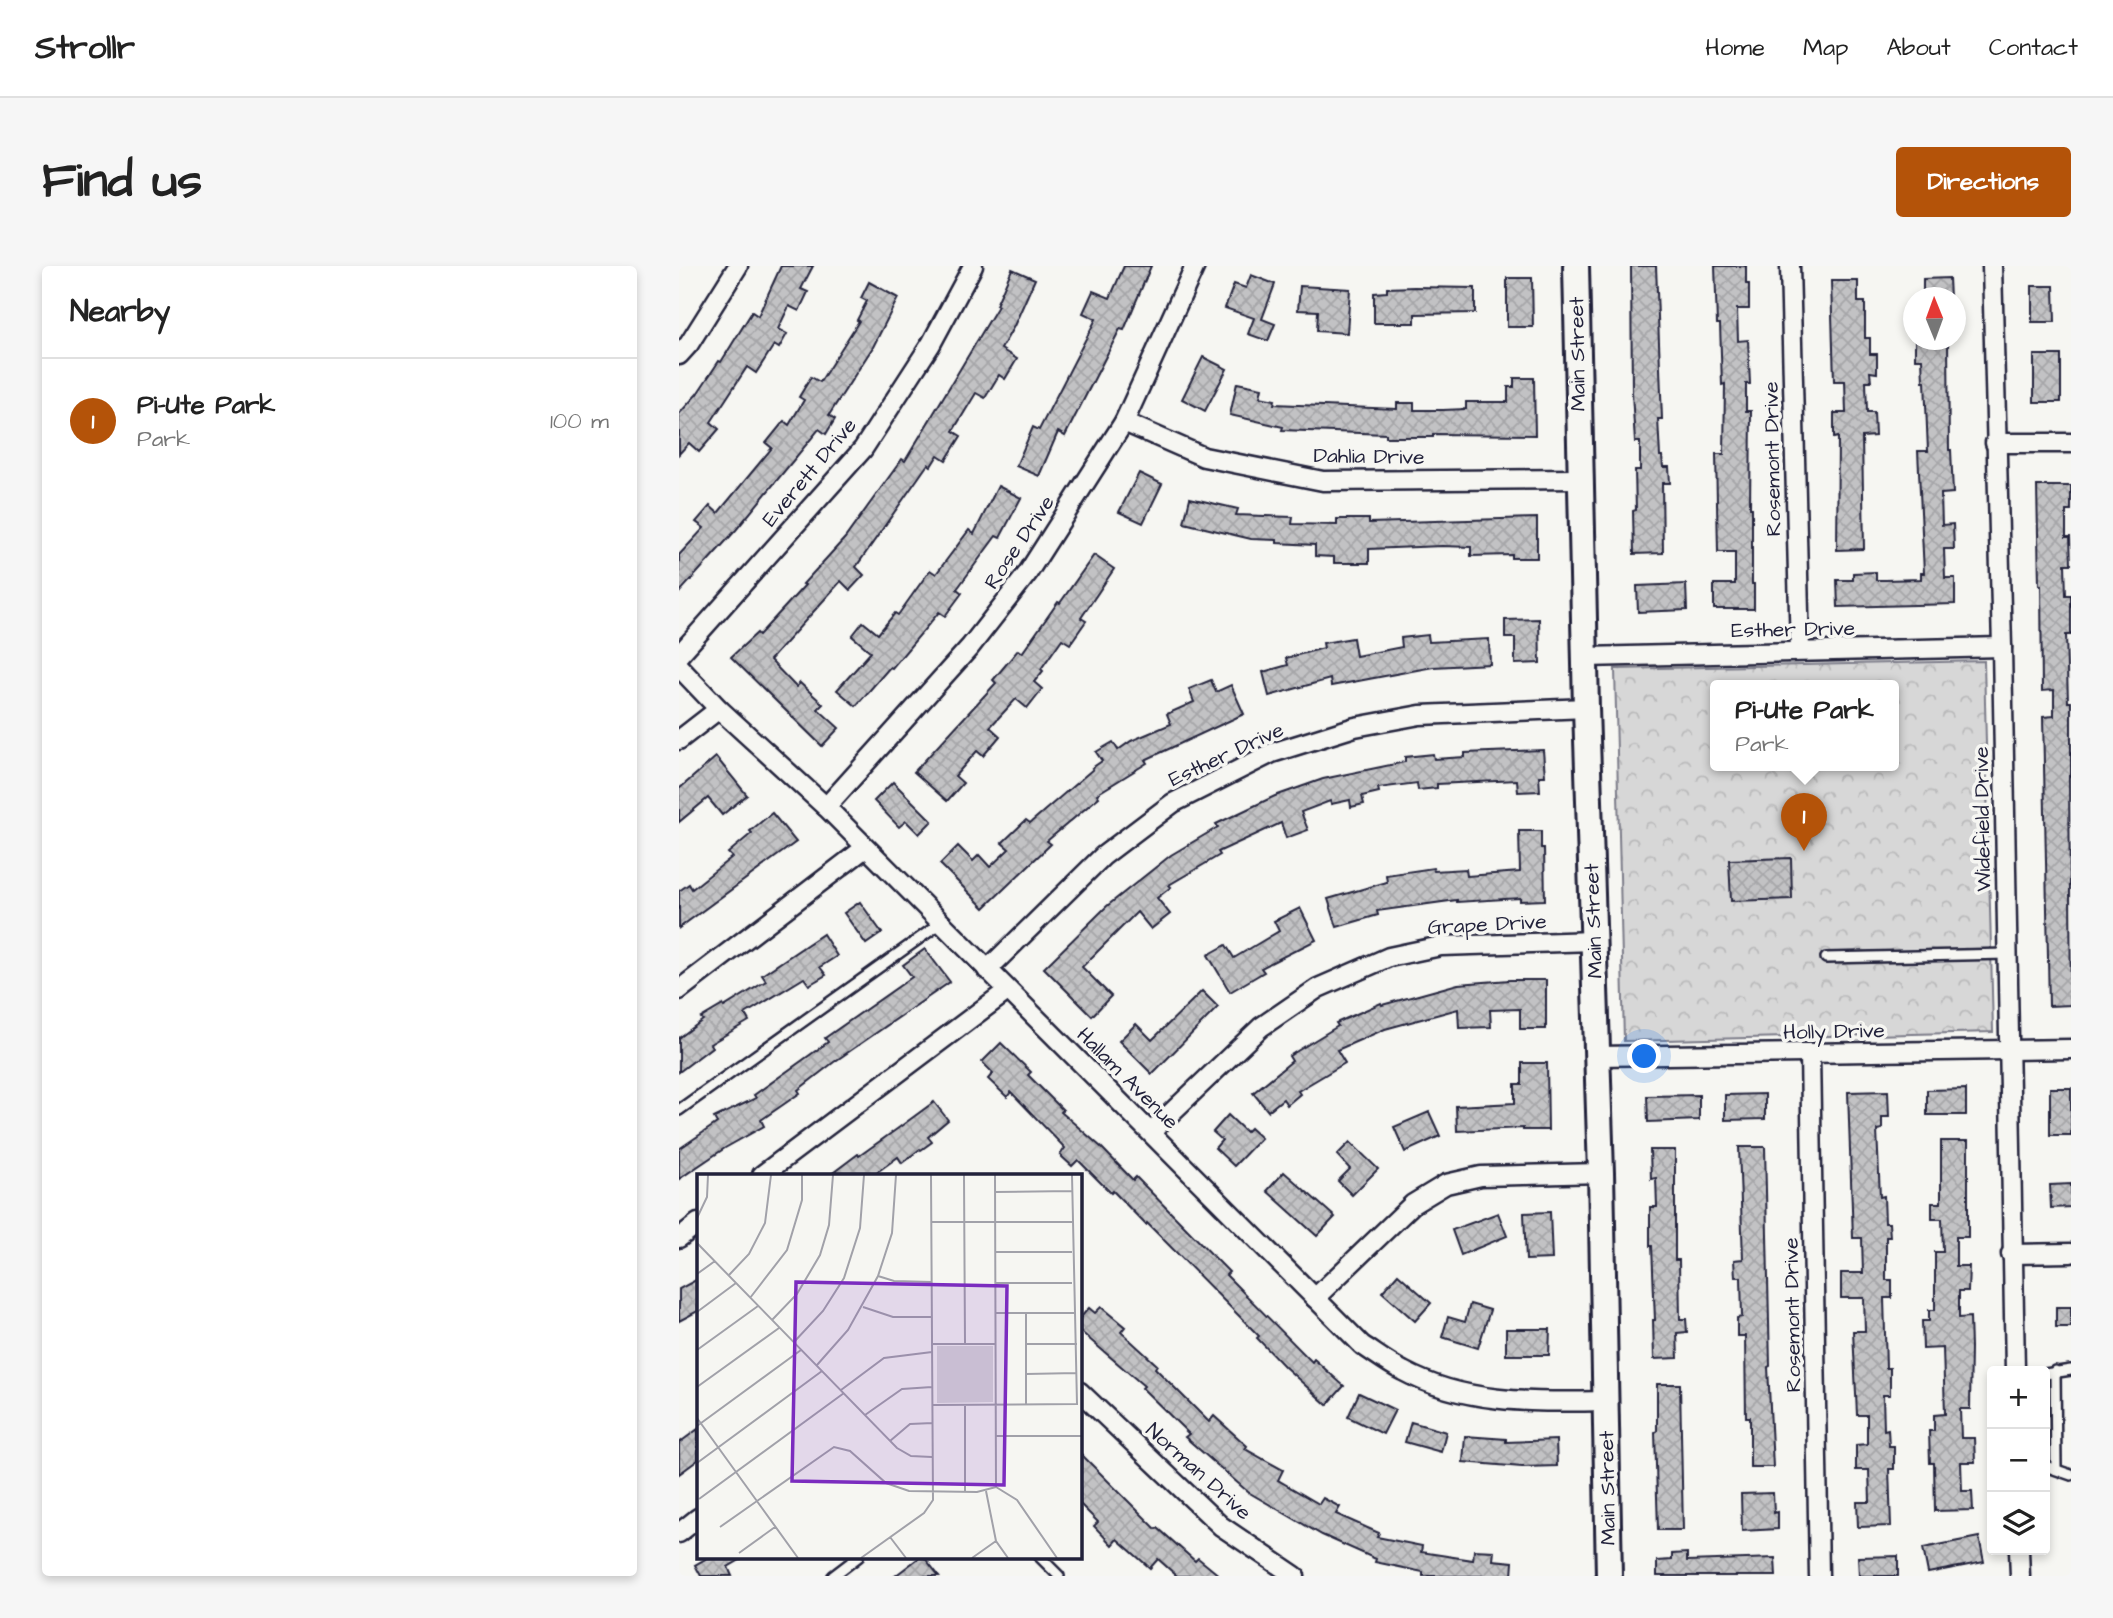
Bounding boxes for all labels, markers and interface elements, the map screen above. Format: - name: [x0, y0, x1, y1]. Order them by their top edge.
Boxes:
- text: Strollr: [35, 25, 135, 71]
- text: Home: [1705, 31, 1765, 65]
- text: Map: [1803, 31, 1848, 65]
- text: About: [1886, 31, 1951, 65]
- text: Contact: [1989, 31, 2078, 65]
- button: Directions: [1896, 147, 2071, 217]
- text: Find us: [42, 148, 202, 216]
- north arrow: [1903, 287, 1966, 350]
- text: Nearby: [70, 291, 170, 333]
- street label: Main Street: [1562, 296, 1593, 412]
- street label: Rosemont Drive: [1757, 381, 1788, 537]
- text: Pi-Ute Park: [137, 387, 275, 423]
- text: 1: [92, 405, 94, 437]
- text: 100 m: [550, 405, 609, 437]
- street label: Everett Drive: [755, 412, 863, 533]
- text: Park: [137, 423, 190, 455]
- street label: Dahlia Drive: [1313, 441, 1425, 472]
- street label: Rose Drive: [977, 490, 1062, 595]
- street label: Esther Drive: [1731, 614, 1855, 645]
- popup: [1710, 680, 1899, 771]
- text: Pi-Ute Park: [1735, 692, 1874, 728]
- street label: Esther Drive: [1164, 715, 1288, 794]
- text: Park: [1735, 728, 1789, 760]
- street label: Widefield Drive: [1967, 746, 1998, 892]
- pin: 1: [1781, 793, 1827, 851]
- street label: Main Street: [1577, 863, 1610, 979]
- street label: Grape Drive: [1427, 907, 1547, 943]
- street label: Holly Drive: [1783, 1016, 1885, 1049]
- street label: Hallam Avenue: [1070, 1021, 1185, 1136]
- your location: [1627, 1039, 1661, 1073]
- inset map: [697, 1174, 1081, 1558]
- street label: Rosemont Drive: [1777, 1237, 1808, 1393]
- map controls: [1987, 1366, 2050, 1555]
- button: +: [1987, 1366, 2050, 1429]
- street label: Norman Drive: [1139, 1416, 1258, 1527]
- button: −: [1987, 1429, 2050, 1492]
- street label: Main Street: [1592, 1430, 1623, 1546]
- button: layers: [1987, 1492, 2050, 1555]

